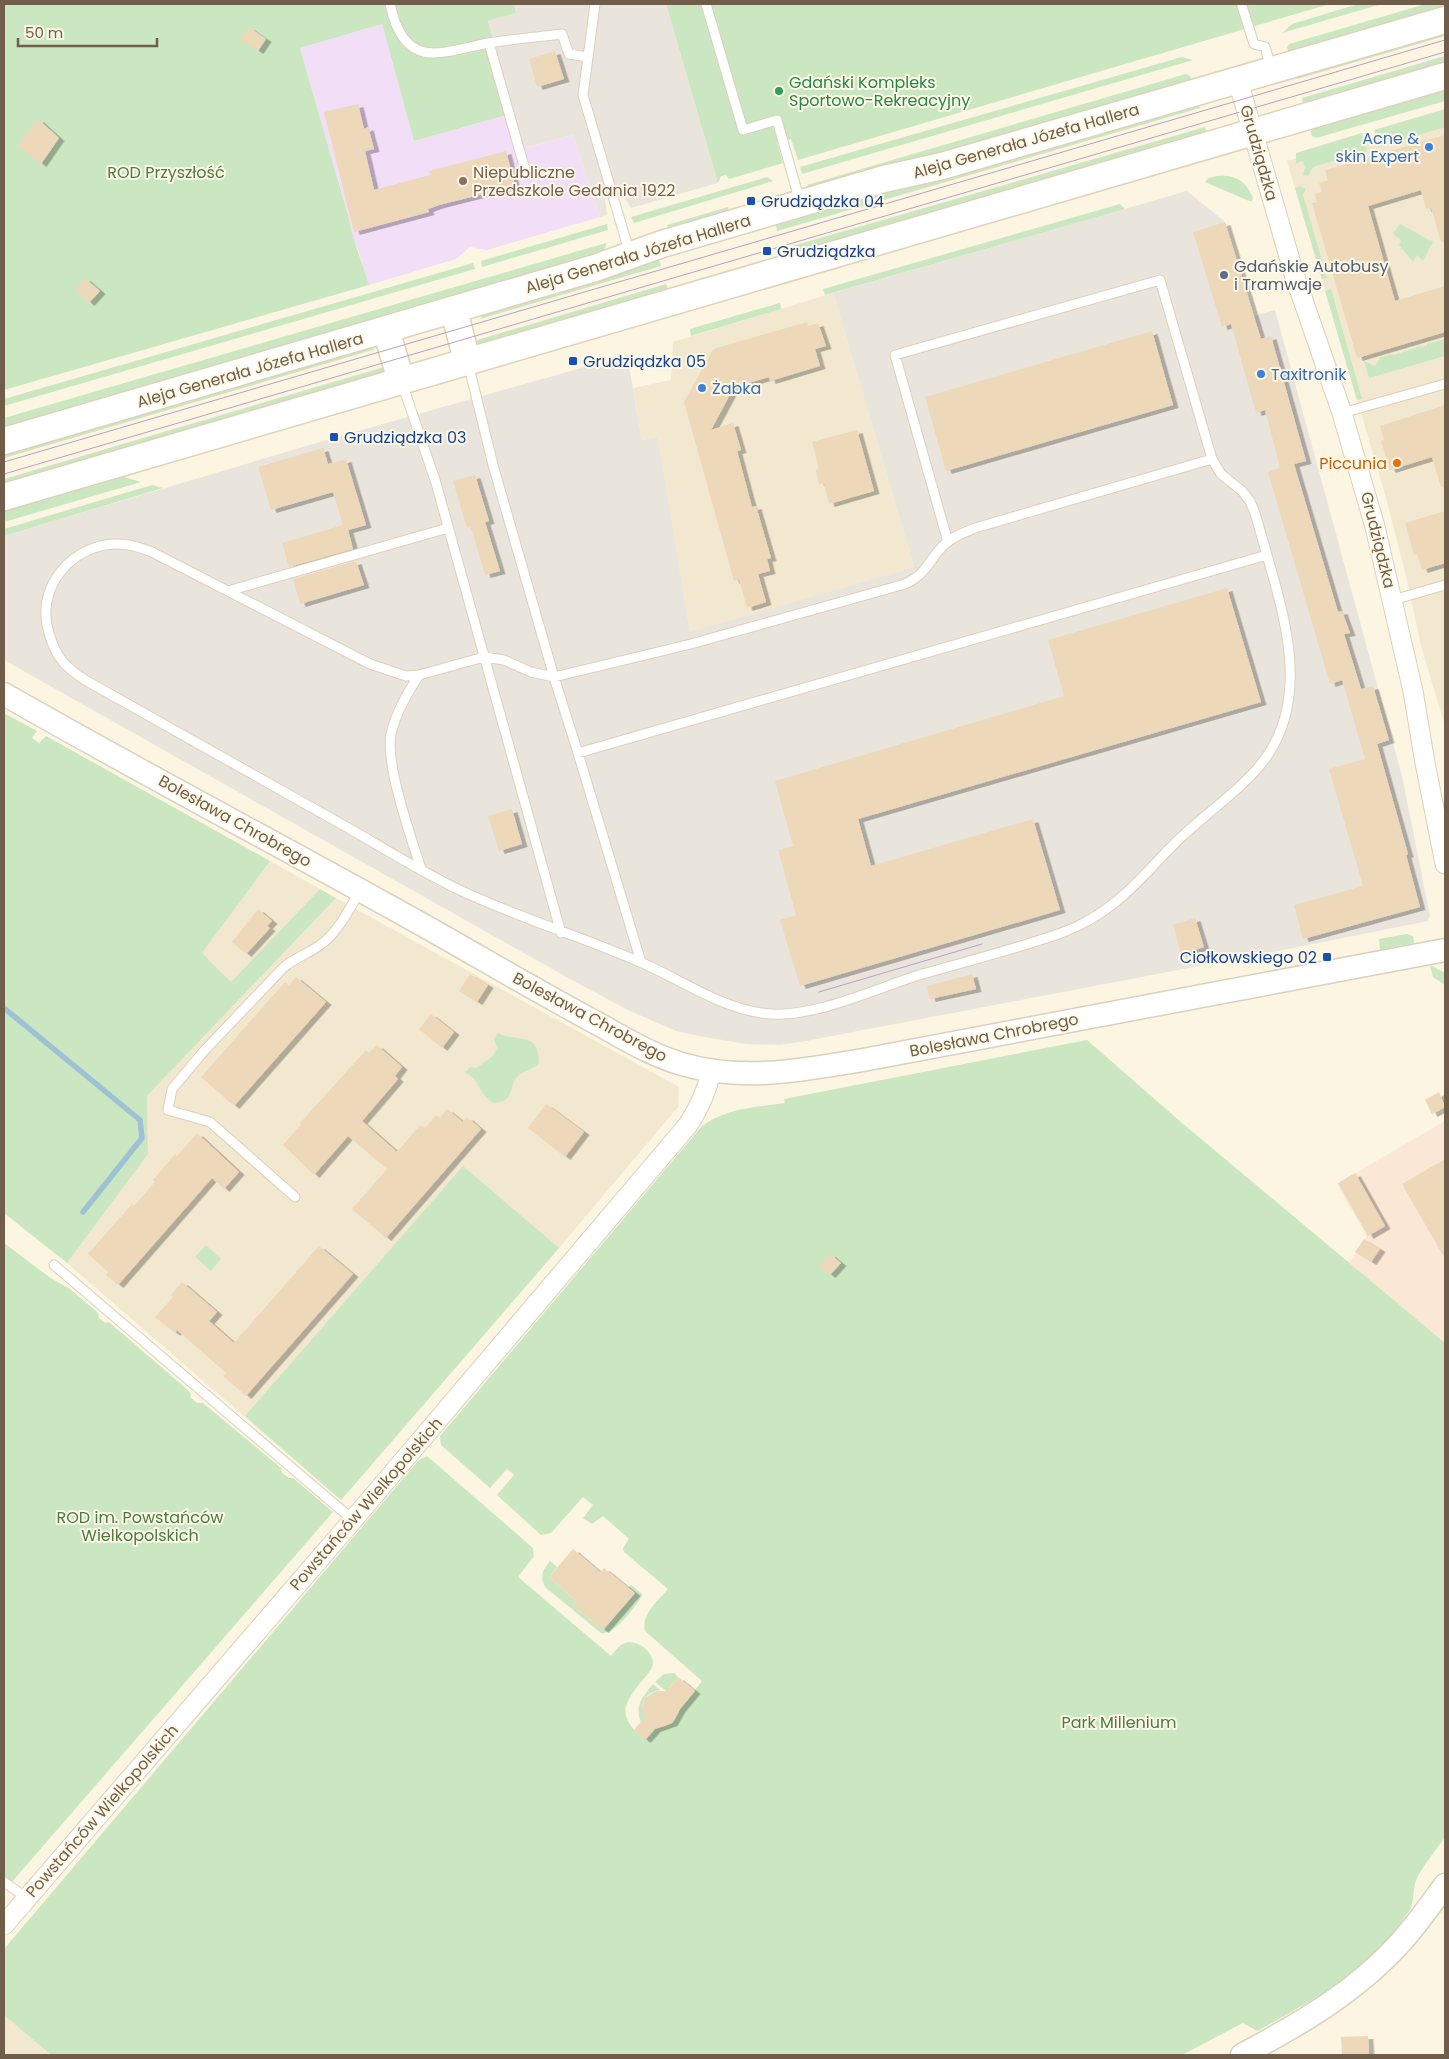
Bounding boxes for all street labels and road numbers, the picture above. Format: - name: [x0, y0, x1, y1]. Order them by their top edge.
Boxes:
- street label: Aleja Generała Józefa Hallera: [910, 98, 1142, 184]
- street label: Grudziądzka: [1234, 102, 1284, 204]
- street label: Aleja Generała Józefa Hallera: [522, 209, 754, 299]
- street label: Aleja Generała Józefa Hallera: [134, 327, 366, 413]
- street label: Grudziądzka: [1355, 489, 1401, 591]
- street label: Bolesława Chrobrego: [154, 769, 316, 873]
- street label: Bolesława Chrobrego: [509, 967, 671, 1067]
- street label: Bolesława Chrobrego: [907, 1007, 1081, 1063]
- street label: Powstańców Wielkopolskich: [284, 1412, 448, 1596]
- street label: Powstańców Wielkopolskich: [20, 1719, 184, 1903]

